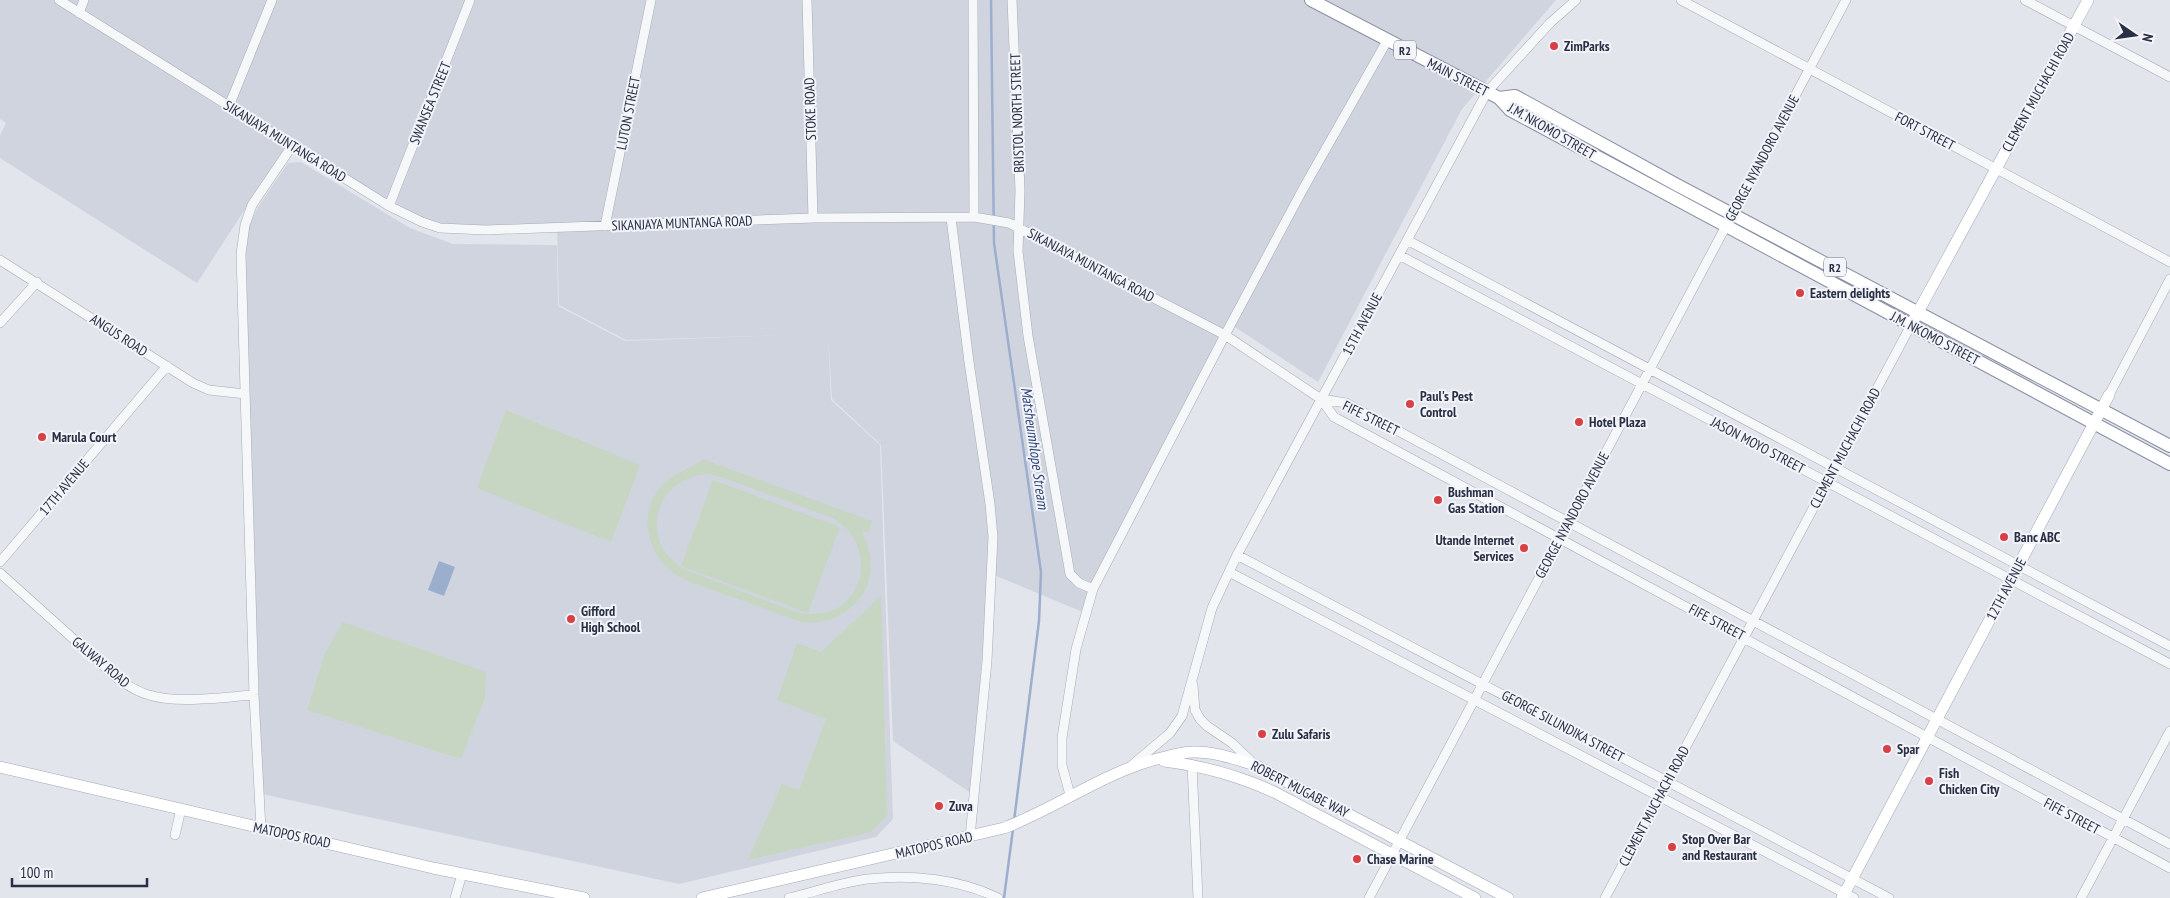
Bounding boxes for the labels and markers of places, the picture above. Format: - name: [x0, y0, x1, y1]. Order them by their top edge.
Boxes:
- place label: ZimParks: [1564, 37, 1610, 55]
- marker: ZimParks: [1548, 40, 1560, 52]
- place label: Eastern delights: [1810, 284, 1890, 302]
- marker: Eastern delights: [1794, 287, 1806, 299]
- place label: Paul's Pest Control: [1420, 387, 1473, 421]
- marker: Paul's Pest Control: [1404, 398, 1416, 410]
- place label: Hotel Plaza: [1589, 413, 1646, 431]
- marker: Hotel Plaza: [1573, 416, 1585, 428]
- place label: Marula Court: [52, 428, 116, 446]
- marker: Marula Court: [36, 431, 48, 443]
- place label: Bushman Gas Station: [1448, 483, 1504, 517]
- marker: Bushman Gas Station: [1432, 494, 1444, 506]
- place label: Banc ABC: [2014, 528, 2061, 546]
- place label: Utande Internet Services: [1435, 531, 1514, 565]
- marker: Banc ABC: [1998, 531, 2010, 543]
- marker: Utande Internet Services: [1518, 542, 1530, 554]
- place label: Gifford High School: [581, 602, 641, 636]
- marker: Gifford High School: [565, 613, 577, 625]
- place label: Zulu Safaris: [1272, 725, 1331, 743]
- marker: Zulu Safaris: [1256, 728, 1268, 740]
- place label: Spar: [1897, 740, 1920, 758]
- marker: Spar: [1881, 743, 1893, 755]
- place label: Fish Chicken City: [1939, 764, 2000, 798]
- marker: Fish Chicken City: [1923, 775, 1935, 787]
- place label: Zuva: [949, 797, 973, 815]
- marker: Zuva: [933, 800, 945, 812]
- place label: Stop Over Bar and Restaurant: [1682, 830, 1757, 864]
- marker: Stop Over Bar and Restaurant: [1666, 841, 1678, 853]
- place label: Chase Marine: [1367, 850, 1434, 868]
- marker: Chase Marine: [1351, 853, 1363, 865]

